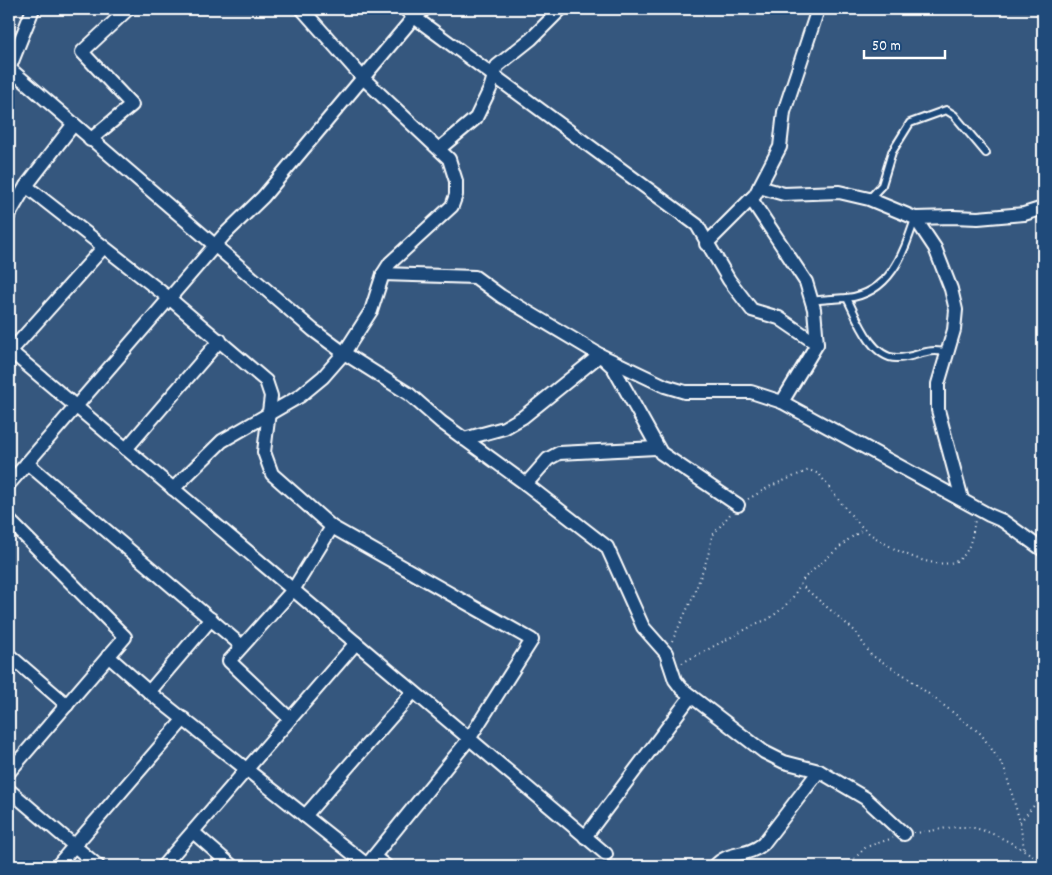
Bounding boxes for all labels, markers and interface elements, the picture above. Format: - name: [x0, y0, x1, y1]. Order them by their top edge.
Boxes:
- scale bar: [864, 28, 946, 60]
- text: 50 m: [872, 36, 901, 58]

